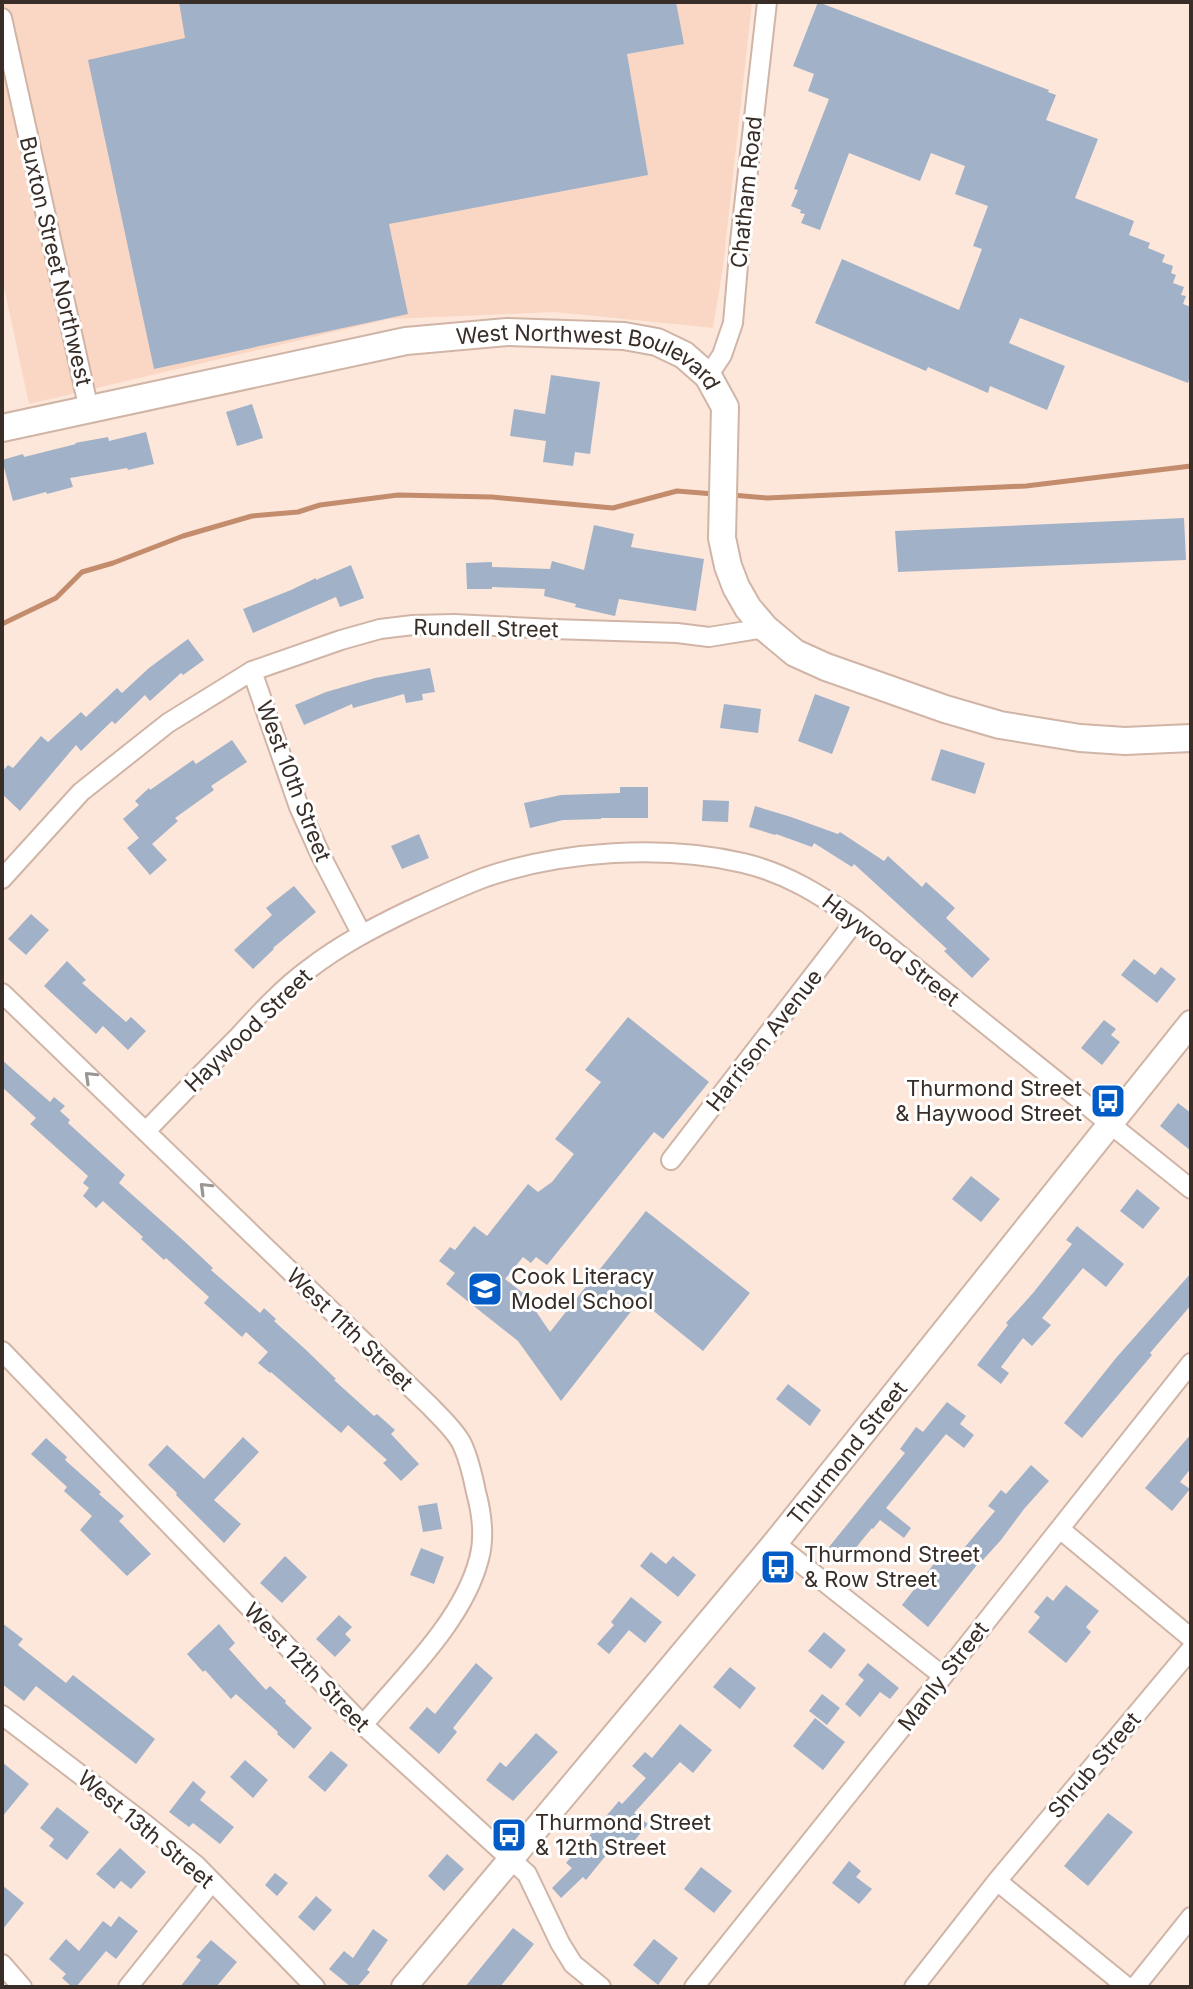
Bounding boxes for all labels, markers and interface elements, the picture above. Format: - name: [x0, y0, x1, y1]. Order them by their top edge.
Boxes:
- street label: Chatham Road: [725, 115, 767, 269]
- street label: Buxton Street Northwest: [15, 134, 97, 388]
- street label: West Northwest Boulevard: [455, 319, 726, 394]
- street label: Rundell Street: [413, 614, 559, 642]
- street label: West 10th Street: [251, 697, 337, 865]
- street label: Haywood Street: [817, 889, 965, 1011]
- street label: Haywood Street: [179, 963, 317, 1097]
- street label: Harrison Avenue: [701, 964, 827, 1116]
- one-way arrow: [85, 1072, 99, 1087]
- place label: Thurmond Street & Haywood Street: [895, 1075, 1082, 1126]
- bus stop icon: Thurmond Street & Haywood Street: [1089, 1082, 1127, 1120]
- one-way arrow: [200, 1183, 214, 1197]
- street label: West 11th Street: [282, 1262, 418, 1396]
- place label: Cook Literacy Model School: [511, 1263, 654, 1314]
- school or university icon: Cook Literacy Model School: [466, 1270, 504, 1308]
- street label: Thurmond Street: [782, 1376, 912, 1530]
- place label: Thurmond Street & Row Street: [804, 1541, 980, 1592]
- bus stop icon: Thurmond Street & Row Street: [759, 1548, 797, 1586]
- street label: West 12th Street: [239, 1597, 375, 1737]
- street label: Manly Street: [892, 1616, 994, 1736]
- street label: Shrub Street: [1042, 1707, 1146, 1823]
- street label: West 13th Street: [73, 1765, 219, 1893]
- place label: Thurmond Street & 12th Street: [535, 1809, 711, 1860]
- bus stop icon: Thurmond Street & 12th Street: [490, 1816, 528, 1854]

